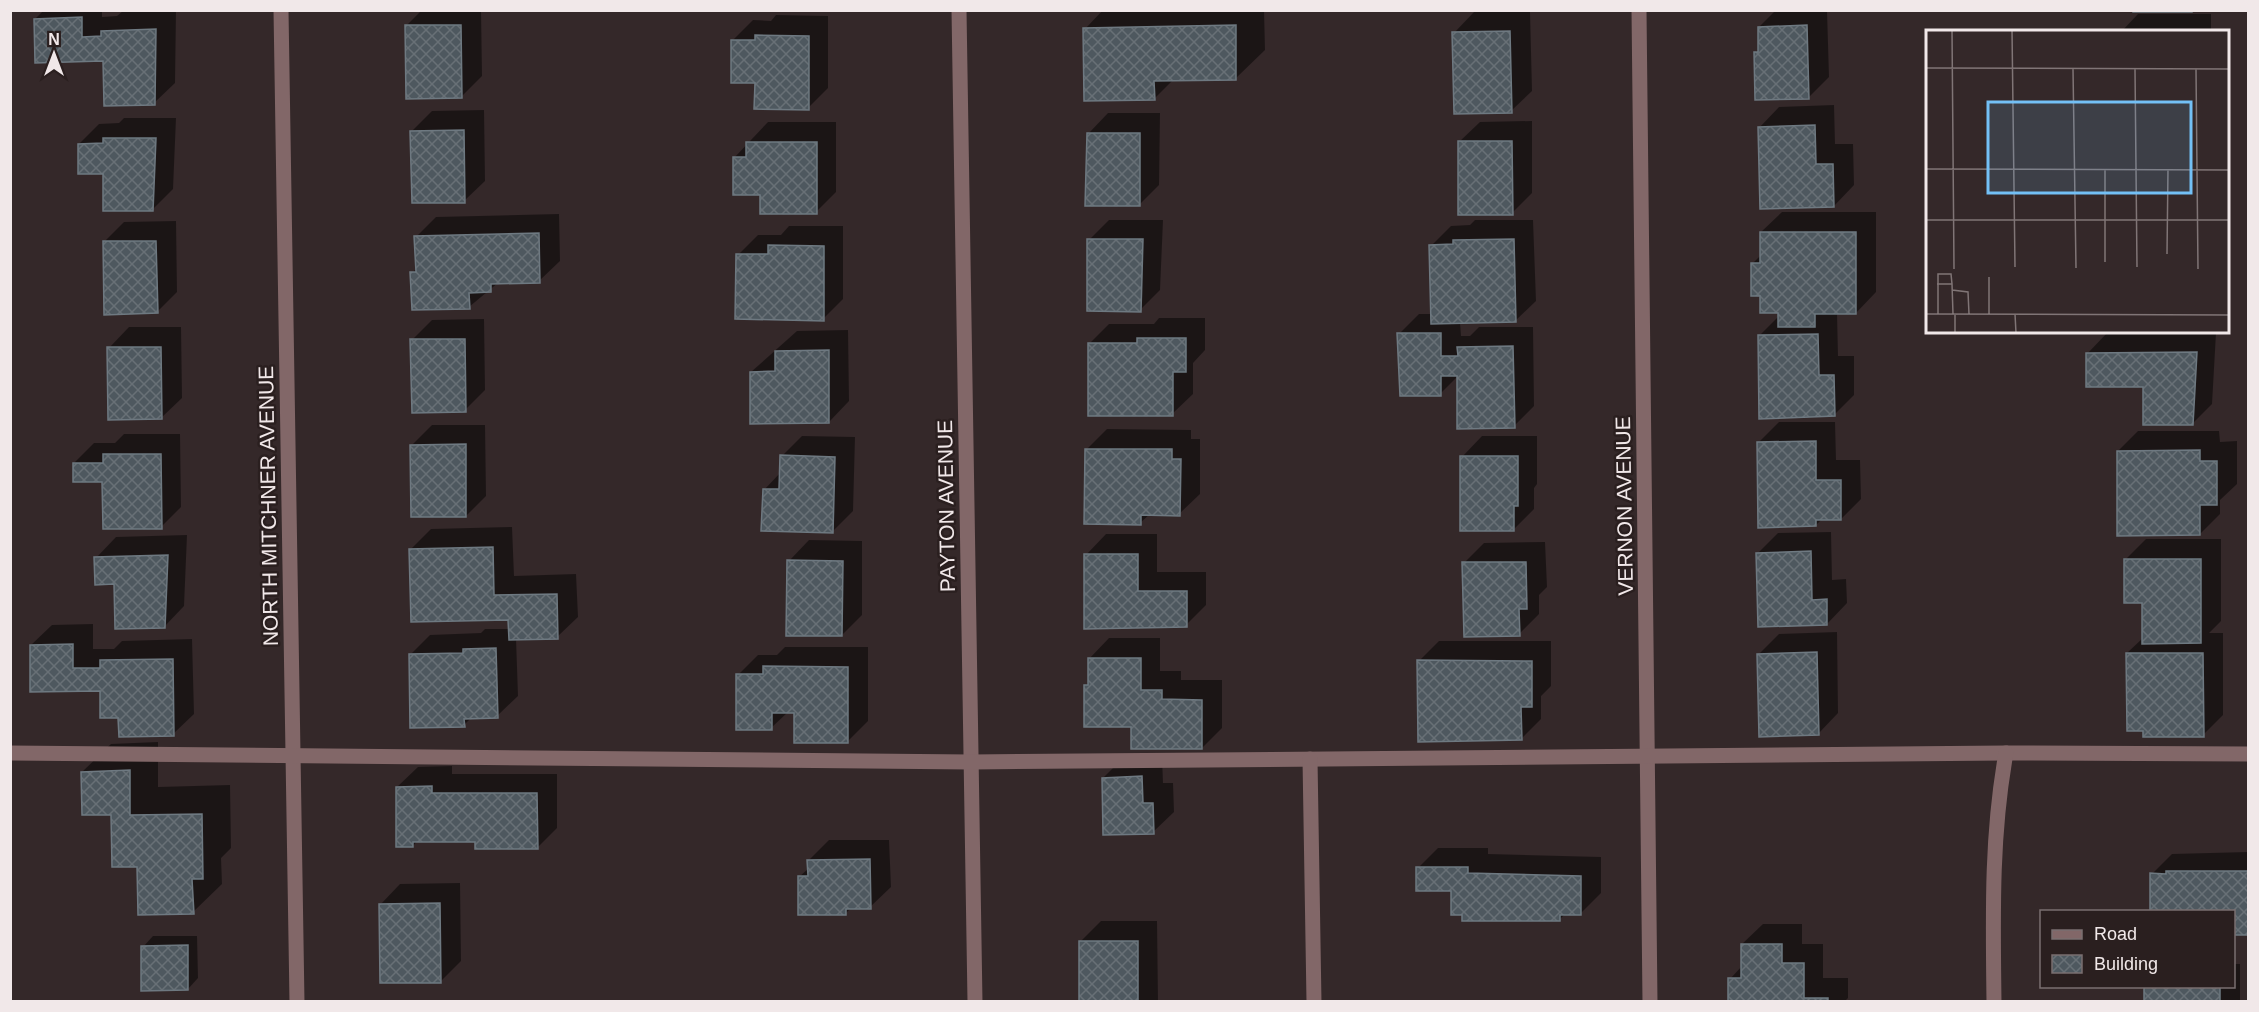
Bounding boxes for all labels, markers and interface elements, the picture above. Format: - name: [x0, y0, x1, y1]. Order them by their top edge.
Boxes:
- north arrow: [24, 24, 84, 84]
- inset map: [1926, 30, 2229, 333]
- text: N: [48, 31, 60, 48]
- street label: NORTH MITCHNER AVENUE: [254, 366, 282, 646]
- street label: VERNON AVENUE: [1611, 416, 1637, 596]
- street label: PAYTON AVENUE: [933, 420, 959, 592]
- legend: [2040, 910, 2235, 988]
- text: Road: [2094, 924, 2137, 944]
- text: Building: [2094, 954, 2158, 974]

